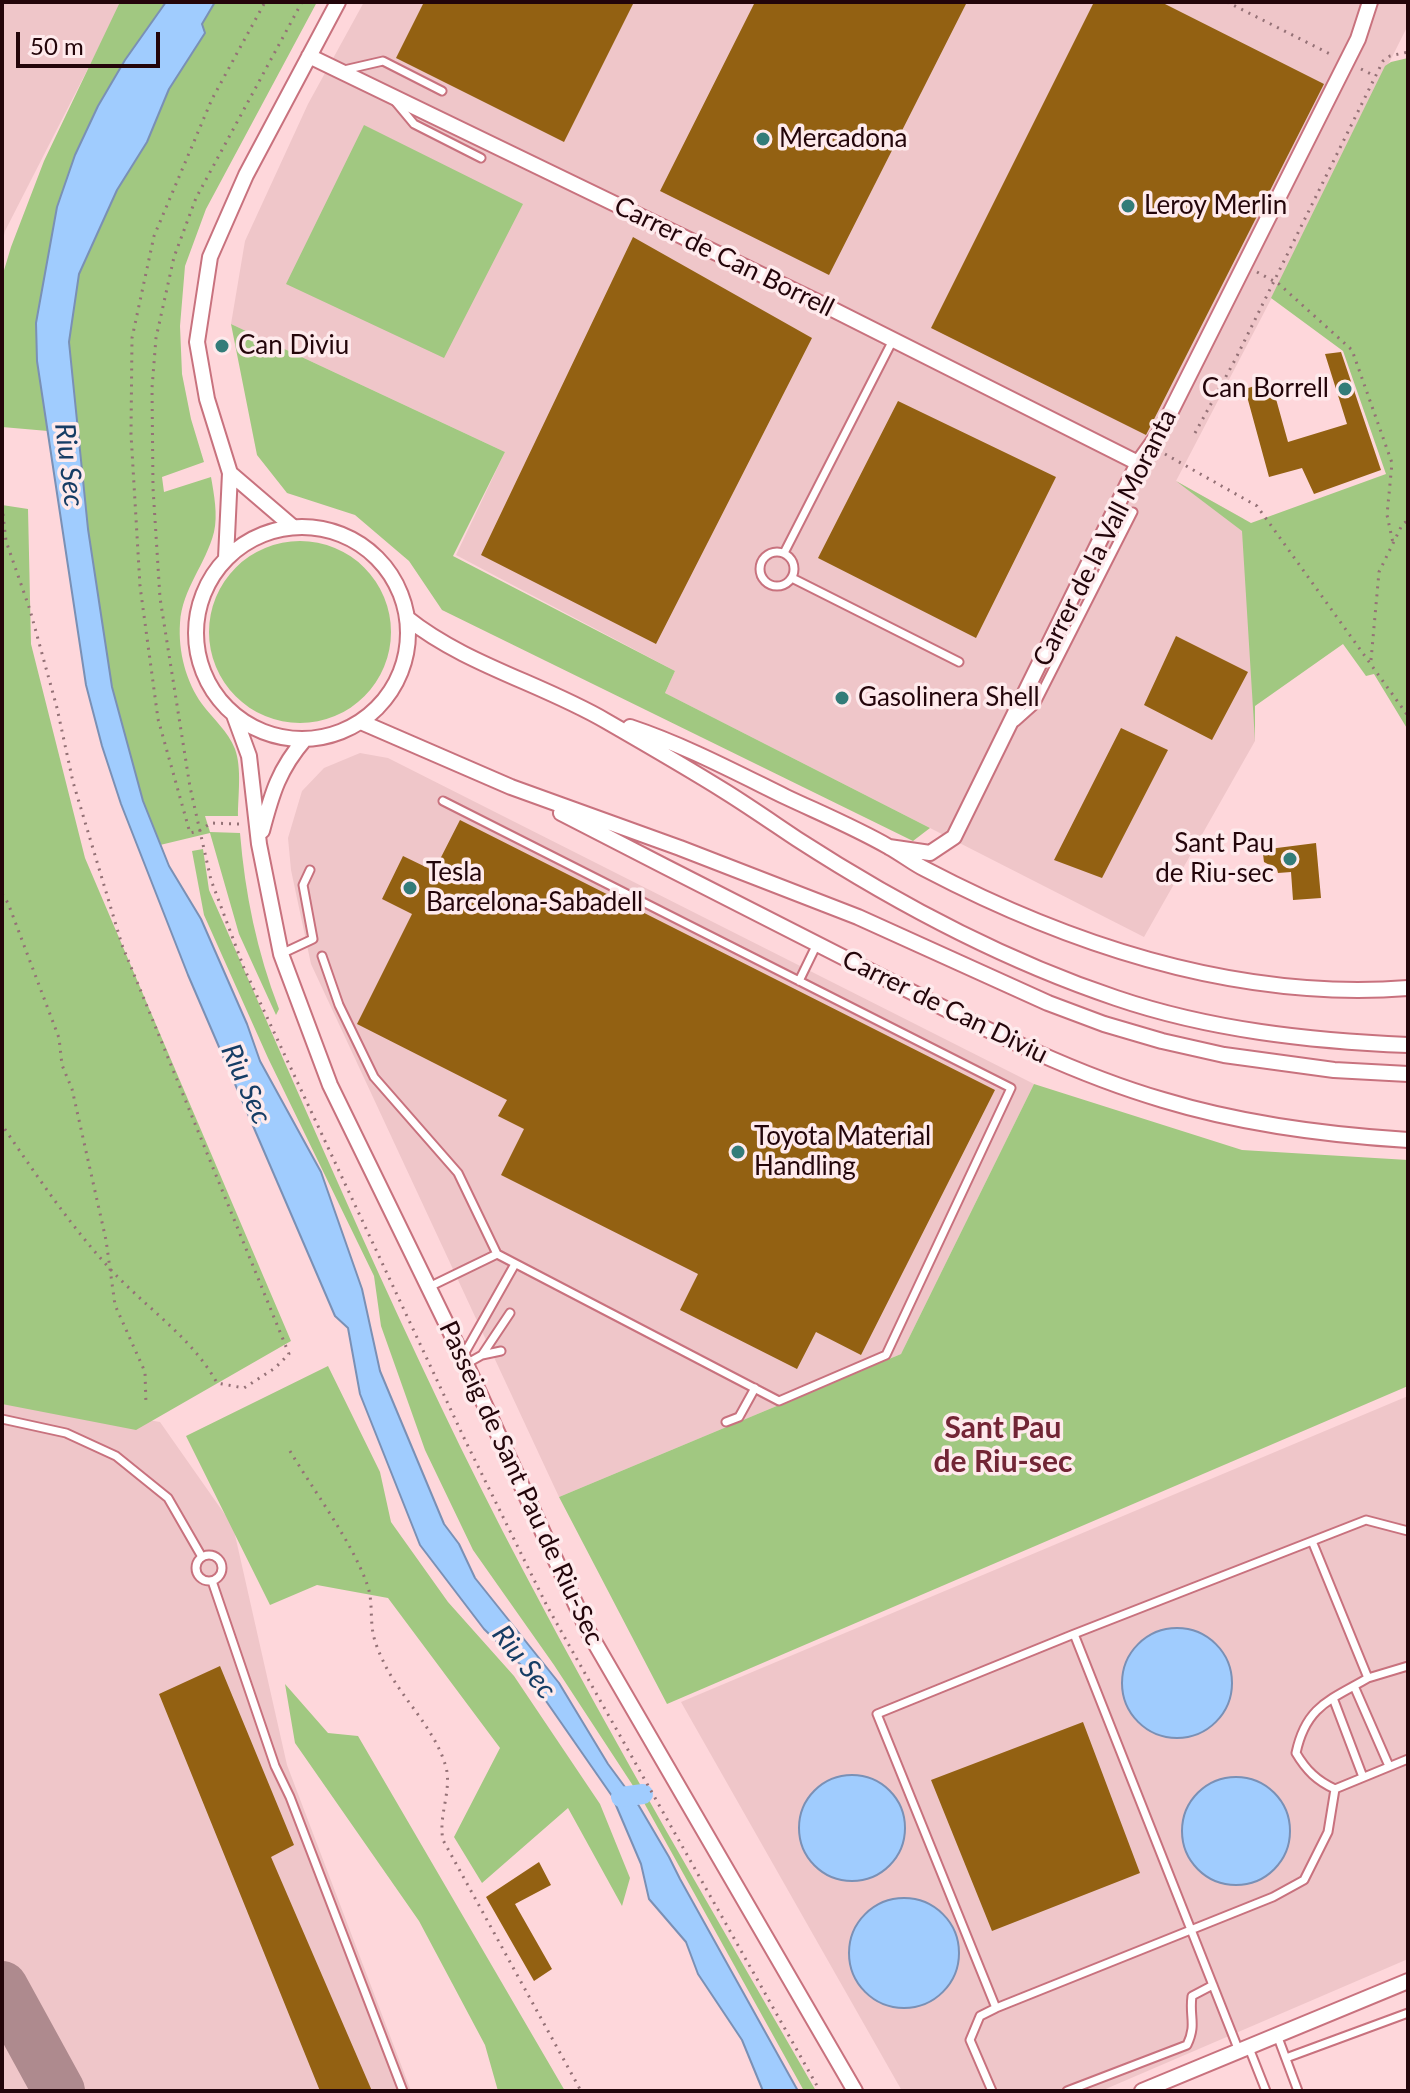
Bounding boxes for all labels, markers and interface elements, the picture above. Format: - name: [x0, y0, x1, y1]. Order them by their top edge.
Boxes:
- scale bar: [20, 16, 164, 66]
- text: 50 m: [30, 31, 84, 60]
- place label: Mercadona: [779, 123, 907, 155]
- marker: Mercadona: [754, 130, 772, 148]
- street label: Carrer de Can Borrell: [609, 190, 839, 324]
- place label: Leroy Merlin: [1144, 190, 1287, 222]
- marker: Leroy Merlin: [1119, 197, 1137, 215]
- place label: Can Diviu: [238, 330, 349, 362]
- marker: Can Diviu: [213, 337, 231, 355]
- place label: Can Borrell: [1202, 373, 1329, 405]
- marker: Can Borrell: [1336, 380, 1354, 398]
- street label: Carrer de la Vall Moranta: [1027, 404, 1183, 672]
- water label: Riu Sec: [47, 421, 91, 509]
- place label: Gasolinera Shell: [858, 682, 1040, 714]
- marker: Gasolinera Shell: [833, 689, 851, 707]
- place label: Sant Pau de Riu-sec: [1155, 828, 1274, 890]
- marker: Sant Pau de Riu-sec: [1281, 850, 1299, 868]
- place label: Tesla Barcelona-Sabadell: [426, 857, 643, 918]
- marker: Tesla Barcelona-Sabadell: [401, 879, 419, 897]
- street label: Carrer de Can Diviu: [837, 944, 1053, 1070]
- water label: Riu Sec: [214, 1039, 278, 1129]
- place label: Toyota Material Handling: [754, 1121, 931, 1182]
- marker: Toyota Material Handling: [729, 1143, 747, 1161]
- street label: Passeig de Sant Pau de Riu-Sec: [432, 1316, 610, 1650]
- district label: Sant Pau de Riu-sec: [934, 1410, 1072, 1480]
- water label: Riu Sec: [485, 1618, 563, 1706]

